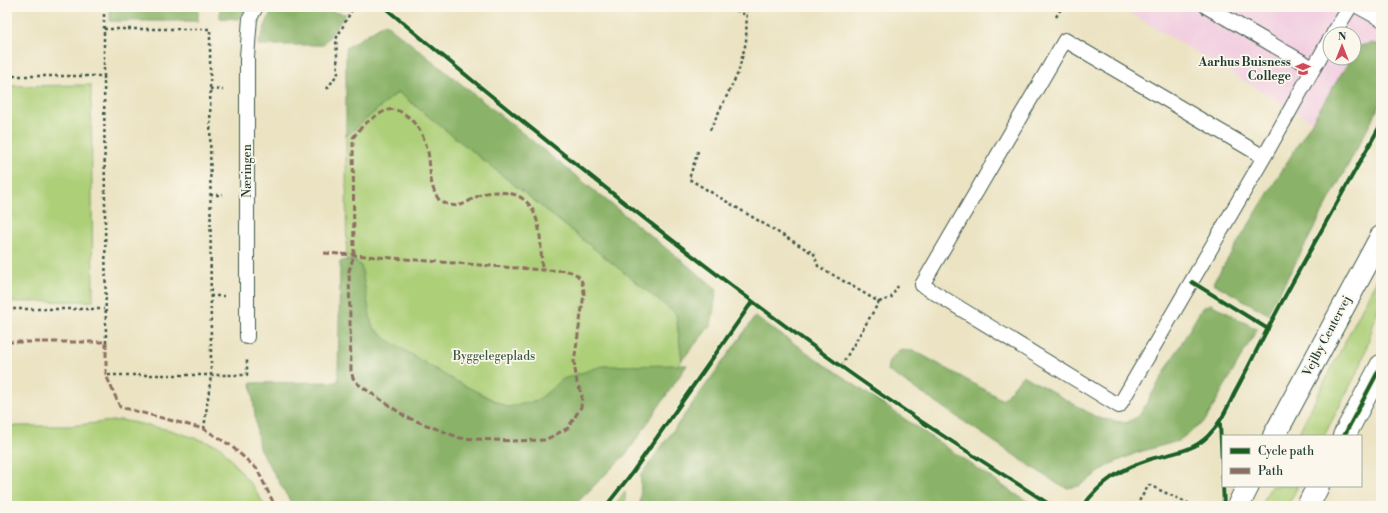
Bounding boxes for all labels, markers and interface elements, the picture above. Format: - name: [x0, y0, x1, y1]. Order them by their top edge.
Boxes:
- north arrow: [1322, 26, 1362, 66]
- text: N: [1338, 30, 1347, 44]
- place label: Aarhus Buisness College: [1198, 55, 1292, 84]
- school or university icon: Aarhus Buisness College: [1294, 60, 1312, 78]
- street label: Næringen: [240, 144, 255, 198]
- street label: Vejlby Centervej: [1299, 293, 1355, 380]
- park label: Byggelegeplads: [452, 349, 535, 364]
- legend: [1222, 435, 1362, 487]
- text: Cycle path: [1258, 444, 1314, 459]
- text: Path: [1258, 464, 1283, 479]

